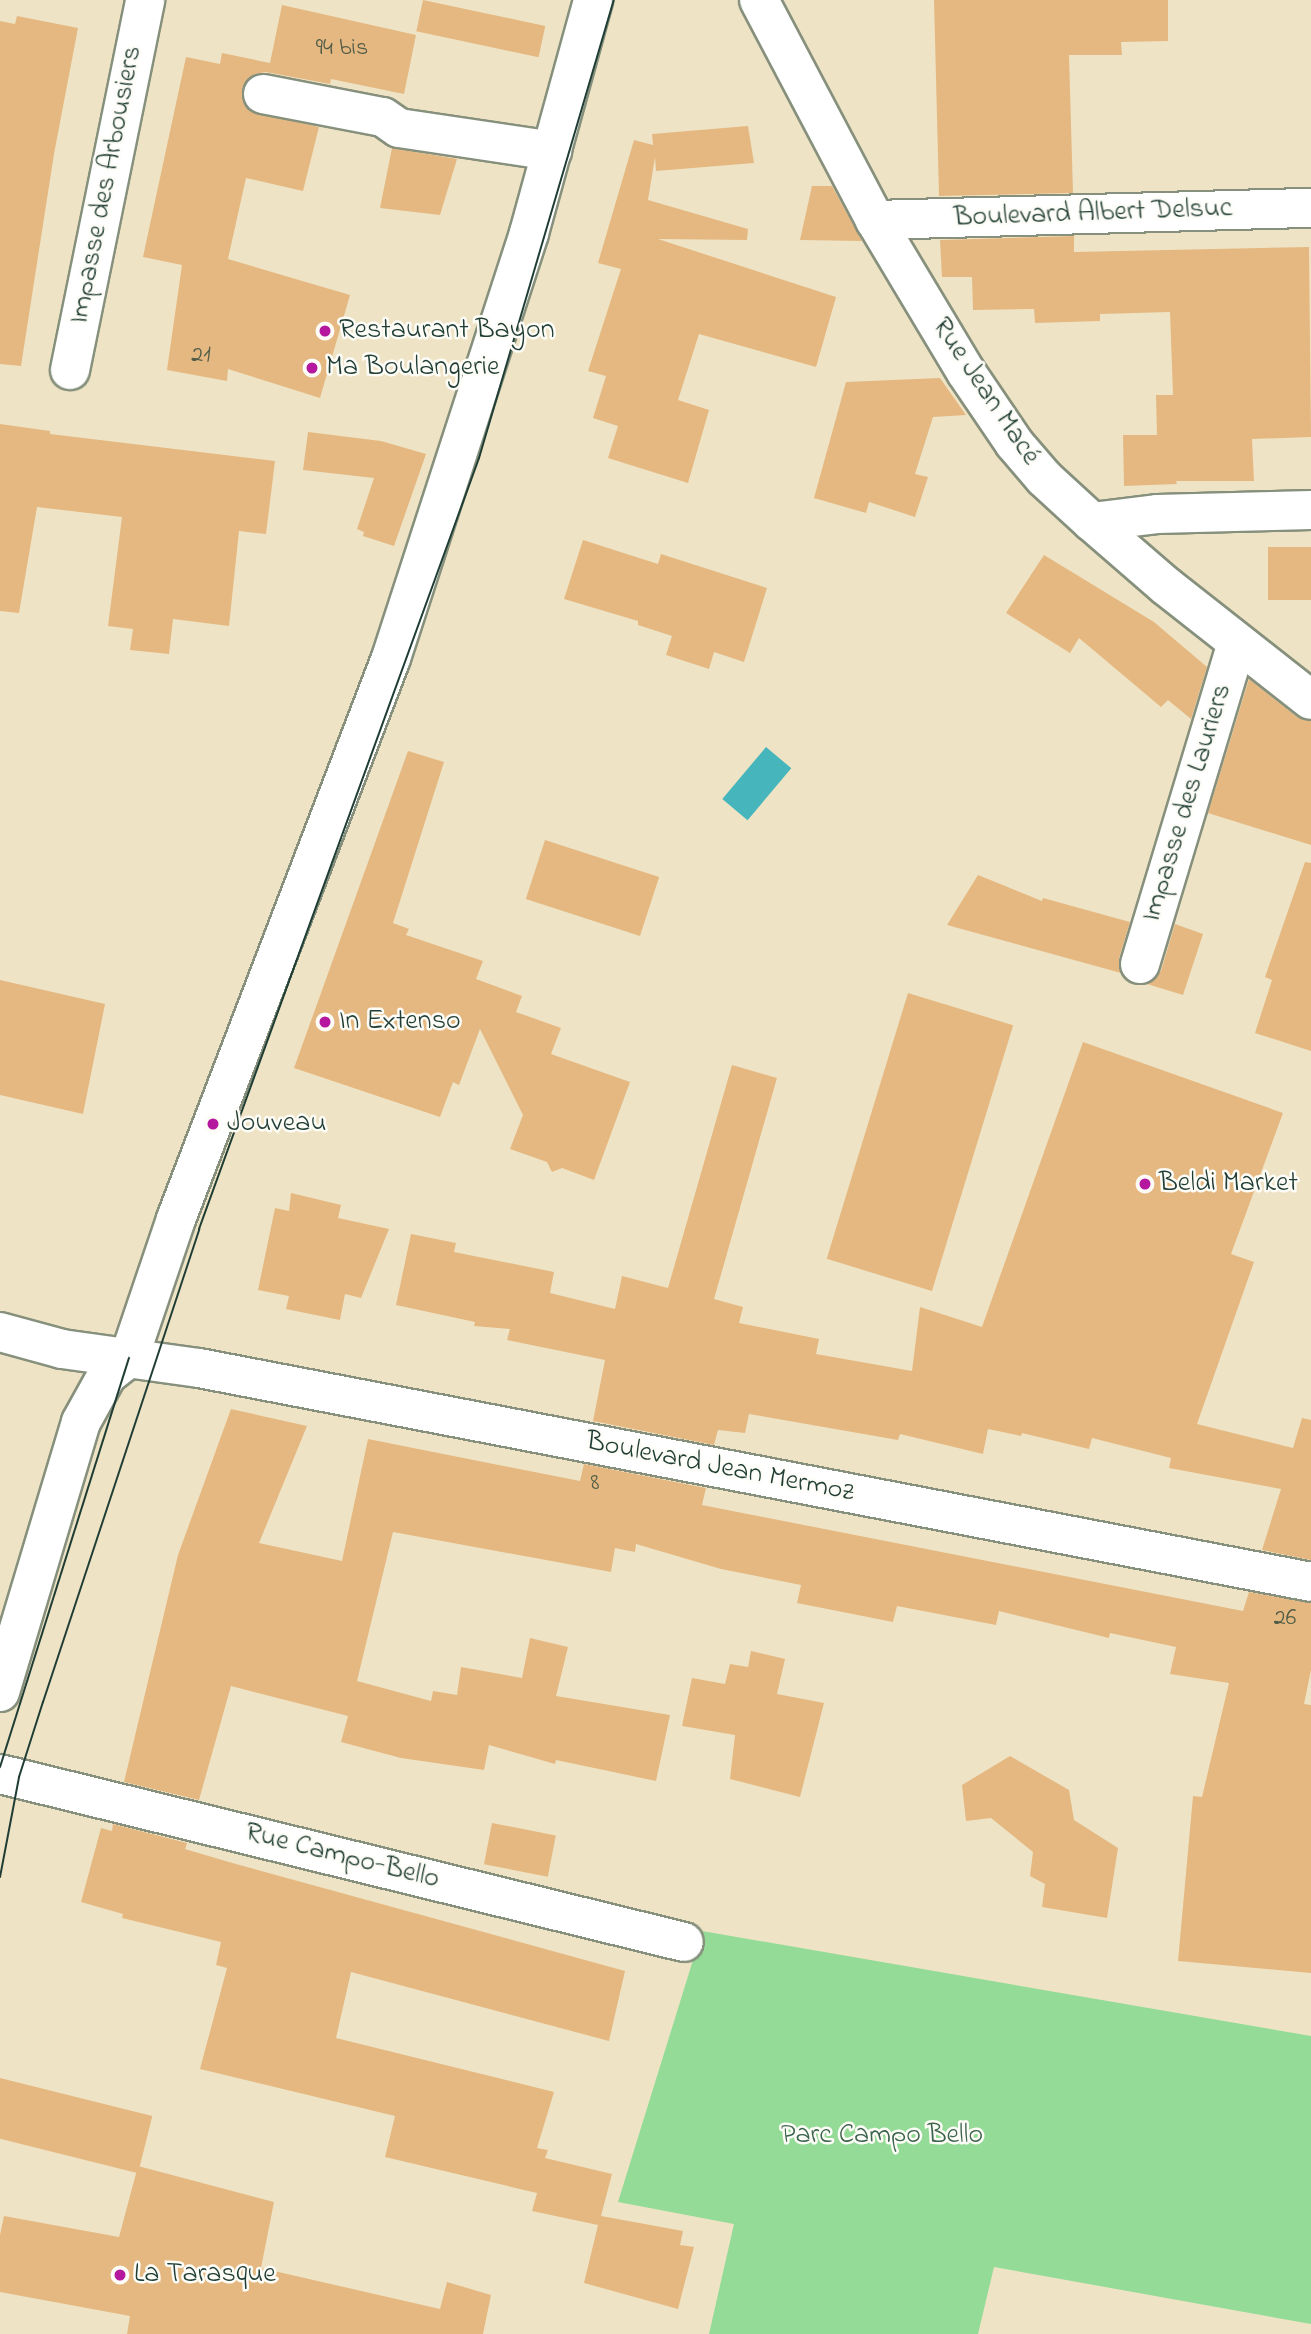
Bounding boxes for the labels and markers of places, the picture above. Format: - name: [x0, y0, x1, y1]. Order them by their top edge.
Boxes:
- place label: Restaurant Bayon: [339, 314, 554, 348]
- marker: Restaurant Bayon: [317, 323, 333, 339]
- place label: Ma Boulangerie: [326, 351, 499, 385]
- marker: Ma Boulangerie: [304, 360, 320, 376]
- place label: In Extenso: [339, 1005, 460, 1039]
- marker: In Extenso: [317, 1014, 333, 1030]
- place label: Jouveau: [227, 1107, 326, 1141]
- marker: Jouveau: [205, 1116, 221, 1132]
- place label: Beldi Market: [1159, 1167, 1298, 1201]
- marker: Beldi Market: [1137, 1176, 1153, 1192]
- place label: La Tarasque: [134, 2258, 276, 2292]
- marker: La Tarasque: [112, 2267, 128, 2283]

